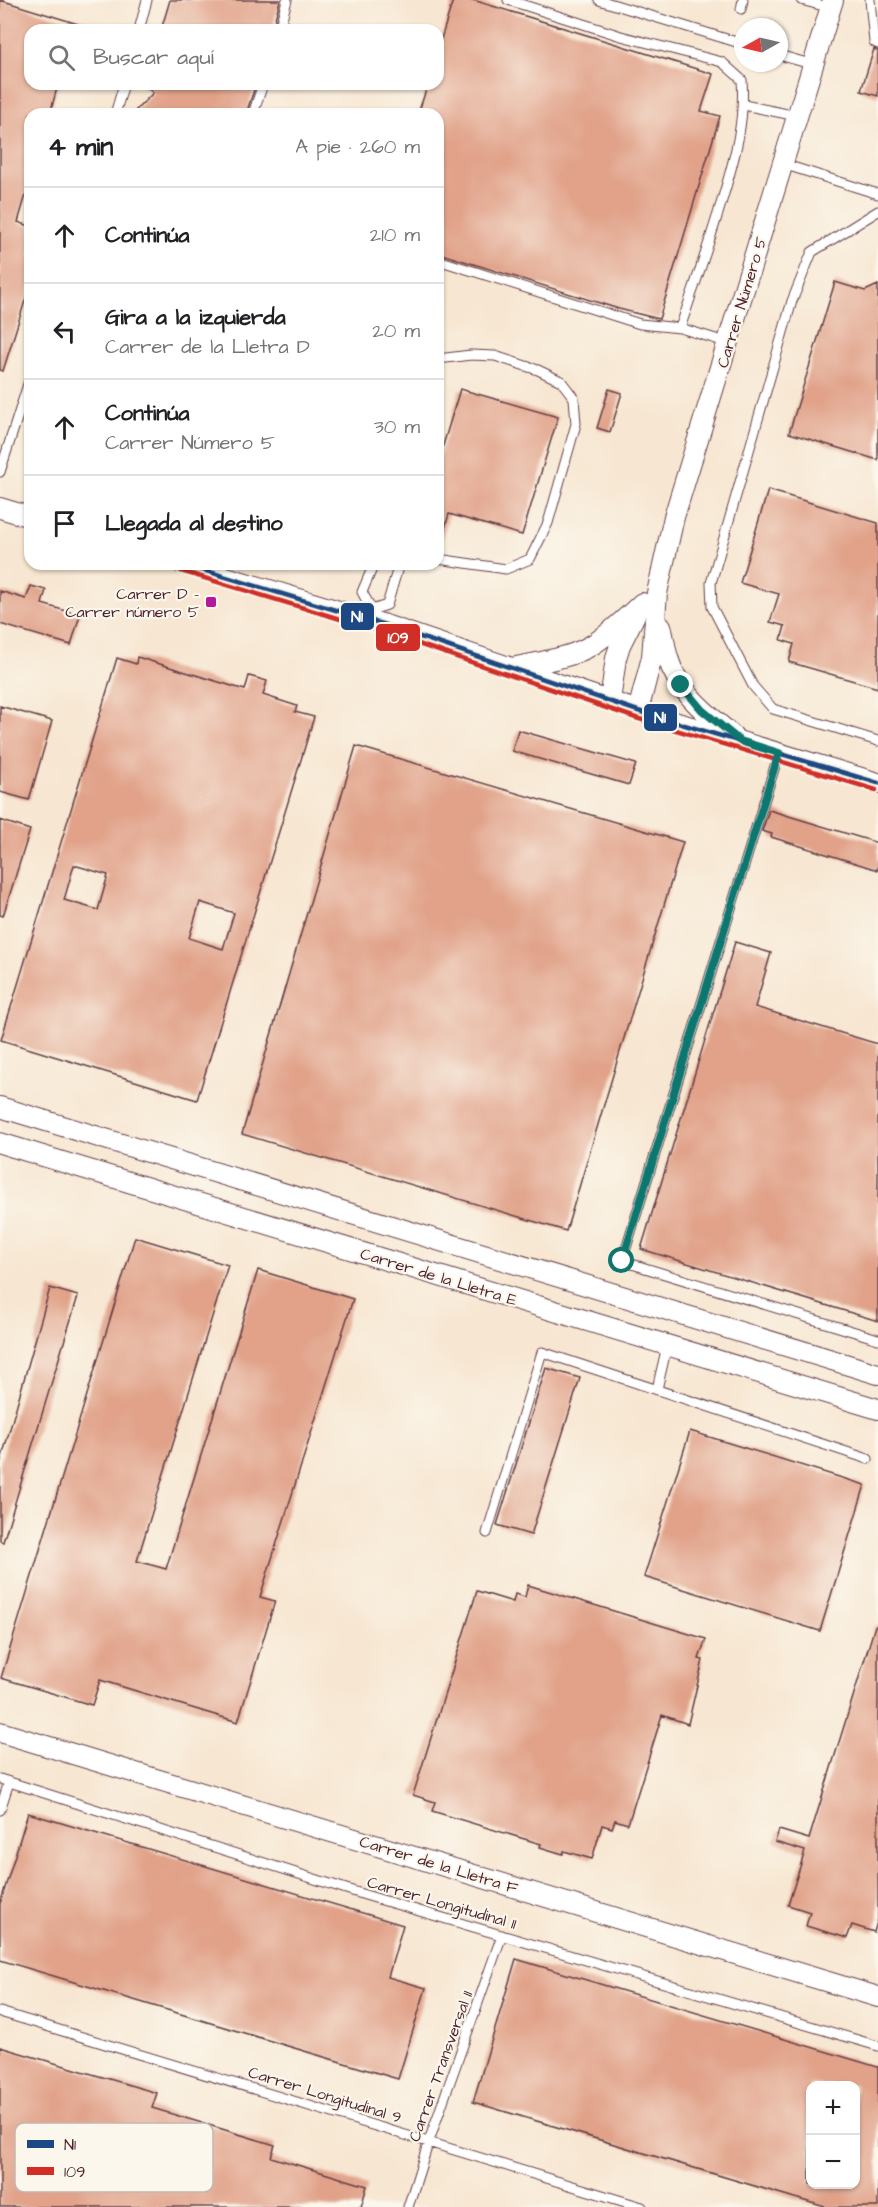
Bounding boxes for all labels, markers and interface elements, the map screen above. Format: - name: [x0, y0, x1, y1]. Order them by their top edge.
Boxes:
- north arrow: [734, 18, 788, 72]
- search box: [24, 24, 444, 90]
- icon: search: [45, 41, 78, 74]
- text: Buscar aquí: [93, 42, 214, 73]
- text: 4 min: [48, 129, 113, 165]
- text: A pie · 260 m: [295, 133, 420, 161]
- icon: ahead: [48, 219, 81, 252]
- text: Continúa: [105, 220, 190, 251]
- text: 210 m: [370, 221, 420, 249]
- street label: Carrer Número 5: [712, 233, 773, 370]
- text: Gira a la izquierda: [105, 302, 286, 333]
- icon: left: [48, 315, 81, 348]
- text: 20 m: [372, 317, 420, 345]
- text: Carrer de la Lletra D: [105, 333, 310, 361]
- text: Continúa: [105, 398, 190, 429]
- icon: ahead: [48, 411, 81, 444]
- text: 30 m: [374, 413, 420, 441]
- text: Carrer Número 5: [105, 429, 275, 457]
- icon: arrive: [48, 507, 81, 540]
- text: Llegada al destino: [105, 508, 283, 539]
- place label: Carrer D - Carrer número 5: [65, 583, 200, 623]
- marker: Carrer D - Carrer número 5: [204, 595, 218, 609]
- line badge: N1: [340, 602, 375, 631]
- text: N1: [351, 606, 364, 628]
- line badge: 109: [375, 623, 421, 652]
- text: 109: [387, 627, 409, 649]
- route end: [667, 671, 693, 697]
- line badge: N1: [643, 703, 678, 732]
- text: N1: [654, 707, 667, 729]
- street label: Carrer de la Lletra E: [358, 1243, 520, 1311]
- route start: [608, 1247, 634, 1273]
- street label: Carrer de la Lletra F: [357, 1830, 521, 1900]
- street label: Carrer Longitudinal 11: [364, 1871, 519, 1936]
- street label: Carrer Transversal 11: [403, 1988, 478, 2145]
- street label: Carrer Longitudinal 9: [245, 2061, 404, 2130]
- map controls: [806, 2081, 860, 2189]
- button: +: [806, 2081, 860, 2135]
- legend: [15, 2123, 213, 2192]
- text: N1: [64, 2134, 76, 2156]
- button: −: [806, 2135, 860, 2189]
- text: 109: [64, 2161, 85, 2183]

